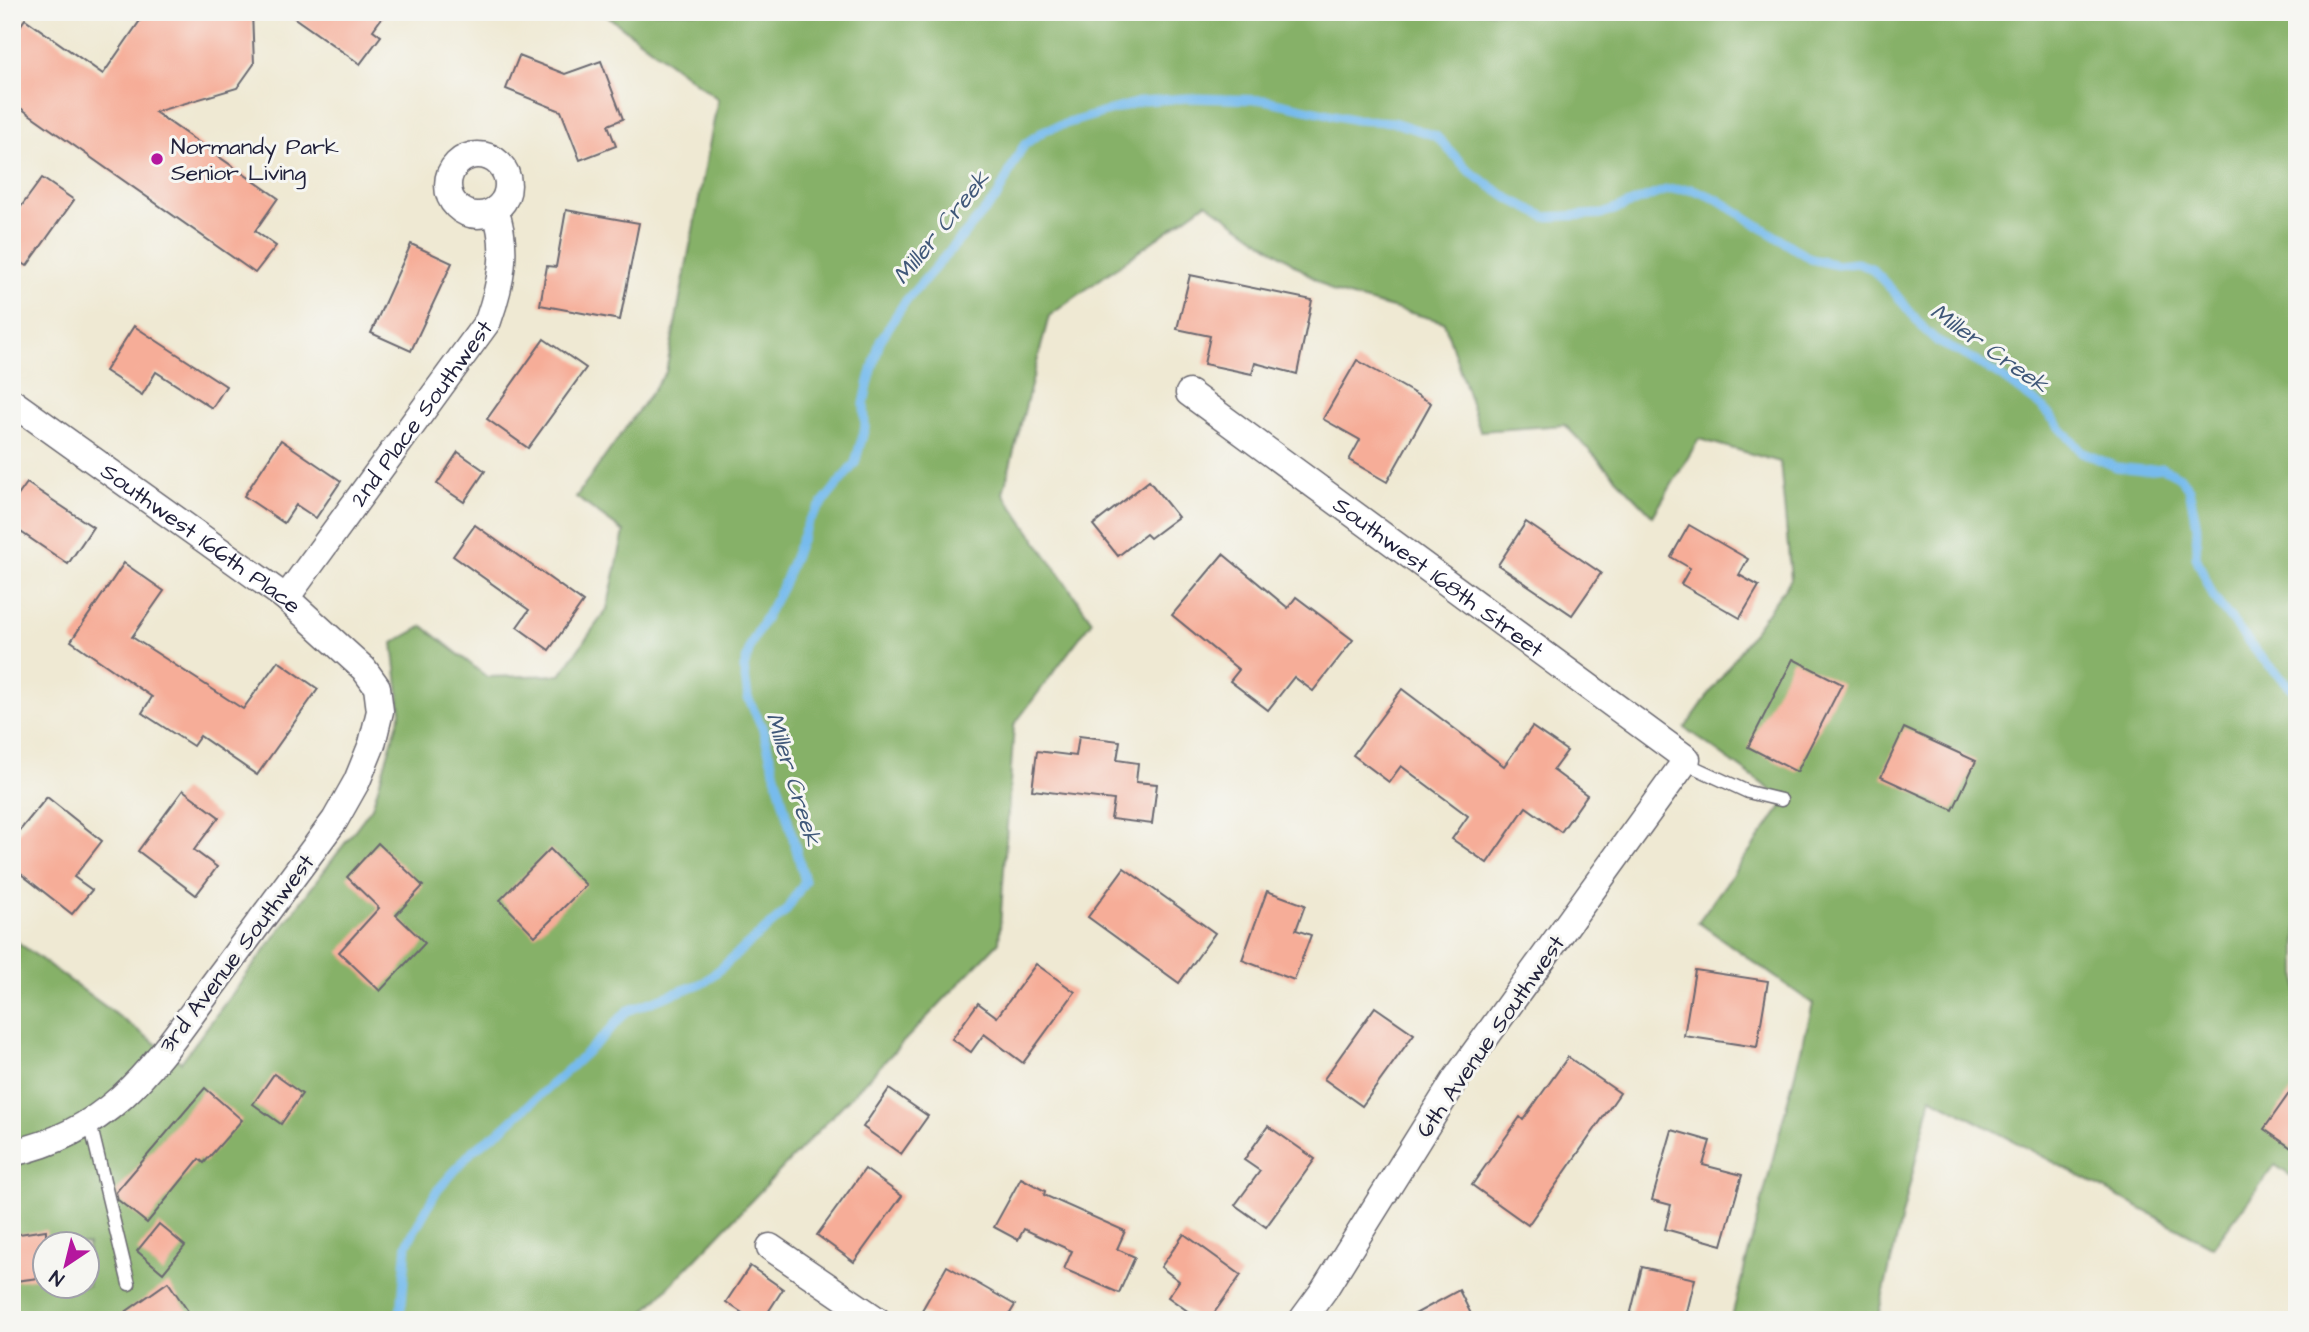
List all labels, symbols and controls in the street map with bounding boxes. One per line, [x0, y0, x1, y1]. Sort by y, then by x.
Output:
place label: Normandy Park Senior Living [171, 131, 339, 190]
marker: Normandy Park Senior Living [149, 151, 165, 167]
water label: Miller Creek [885, 162, 999, 292]
water label: Miller Creek [1923, 295, 2057, 403]
street label: 2nd Place Southwest [343, 313, 501, 513]
street label: Southwest 166th Place [94, 456, 308, 621]
street label: Southwest 168th Street [1326, 489, 1551, 666]
water label: Miller Creek [757, 708, 830, 851]
street label: 3rd Avenue Southwest [151, 847, 323, 1060]
street label: 6th Avenue Southwest [1409, 928, 1573, 1144]
north arrow [32, 1230, 102, 1300]
text: N [44, 1263, 70, 1292]

